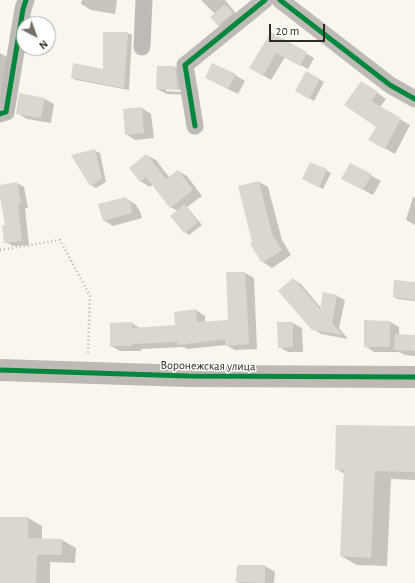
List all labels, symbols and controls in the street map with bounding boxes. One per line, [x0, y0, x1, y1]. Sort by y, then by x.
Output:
north arrow [16, 16, 56, 56]
scale bar [271, 16, 327, 42]
text: 20 m [276, 25, 299, 37]
text: N [37, 38, 50, 51]
street label: Воронежская улица [160, 358, 256, 374]

